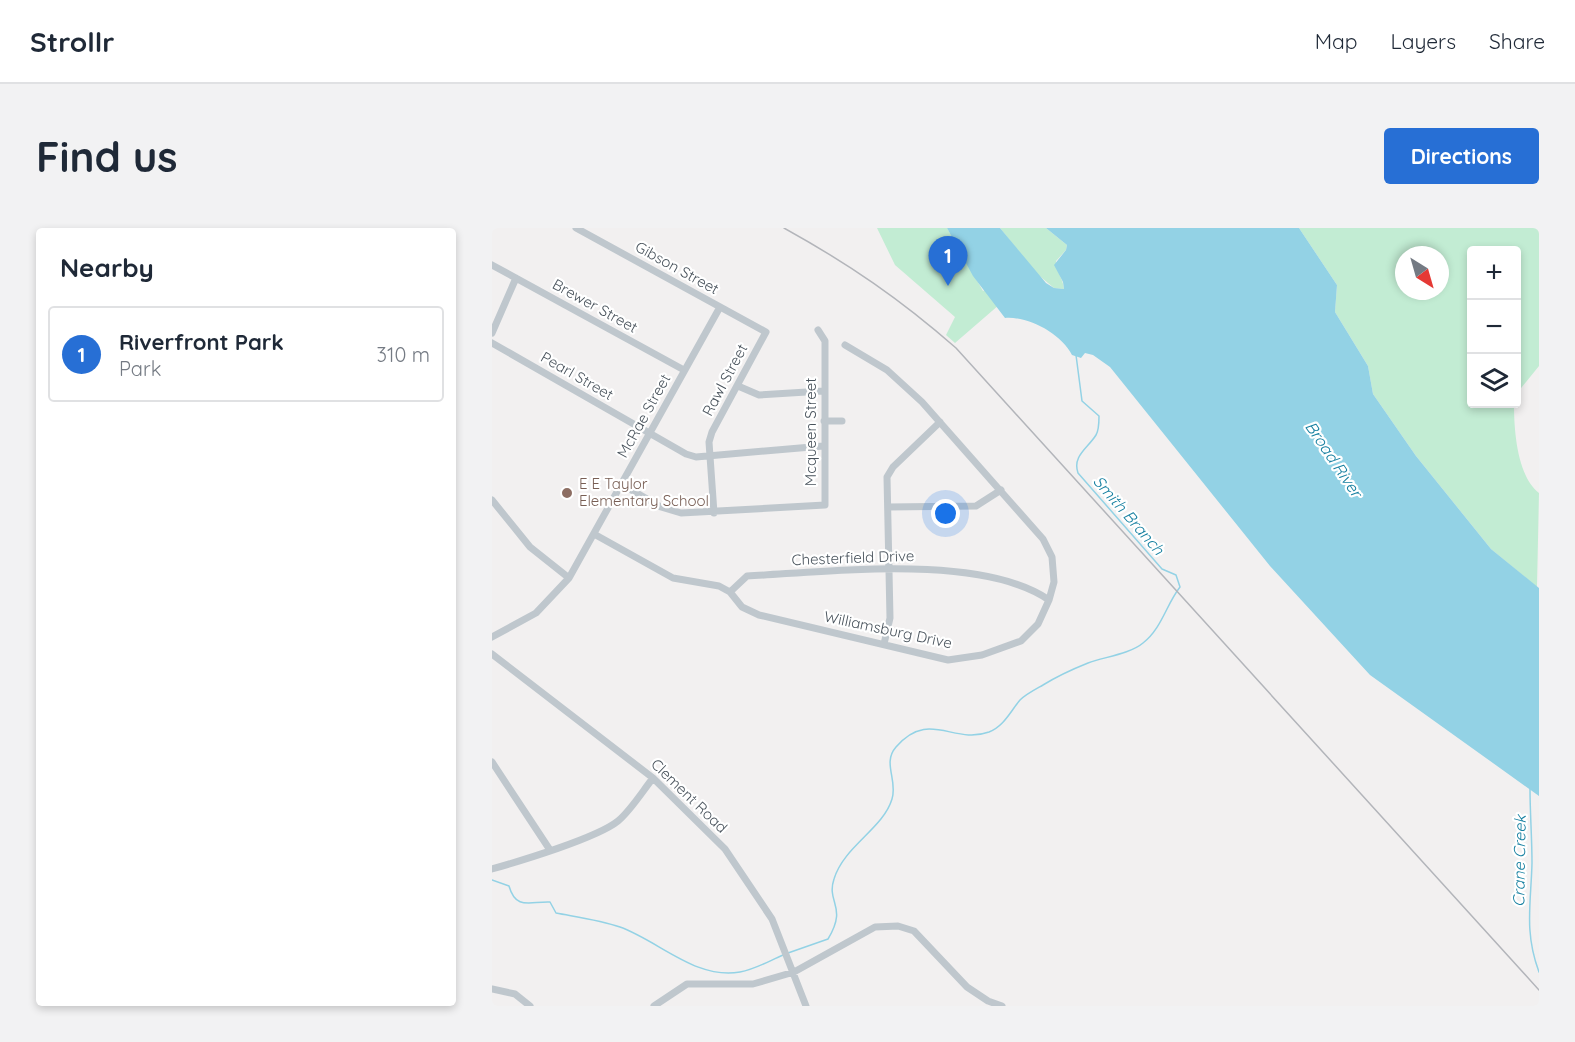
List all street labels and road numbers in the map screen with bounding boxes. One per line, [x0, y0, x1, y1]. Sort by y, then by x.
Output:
street label: Gibson Street [632, 237, 722, 298]
street label: Brewer Street [549, 274, 641, 337]
street label: Rawl Street [698, 340, 751, 419]
street label: Pearl Street [538, 347, 617, 404]
street label: McRae Street [613, 371, 674, 461]
street label: Mcqueen Street [801, 378, 820, 486]
street label: Chesterfield Drive [791, 546, 915, 569]
street label: Williamsburg Drive [822, 607, 954, 652]
street label: Clement Road [647, 754, 731, 837]

